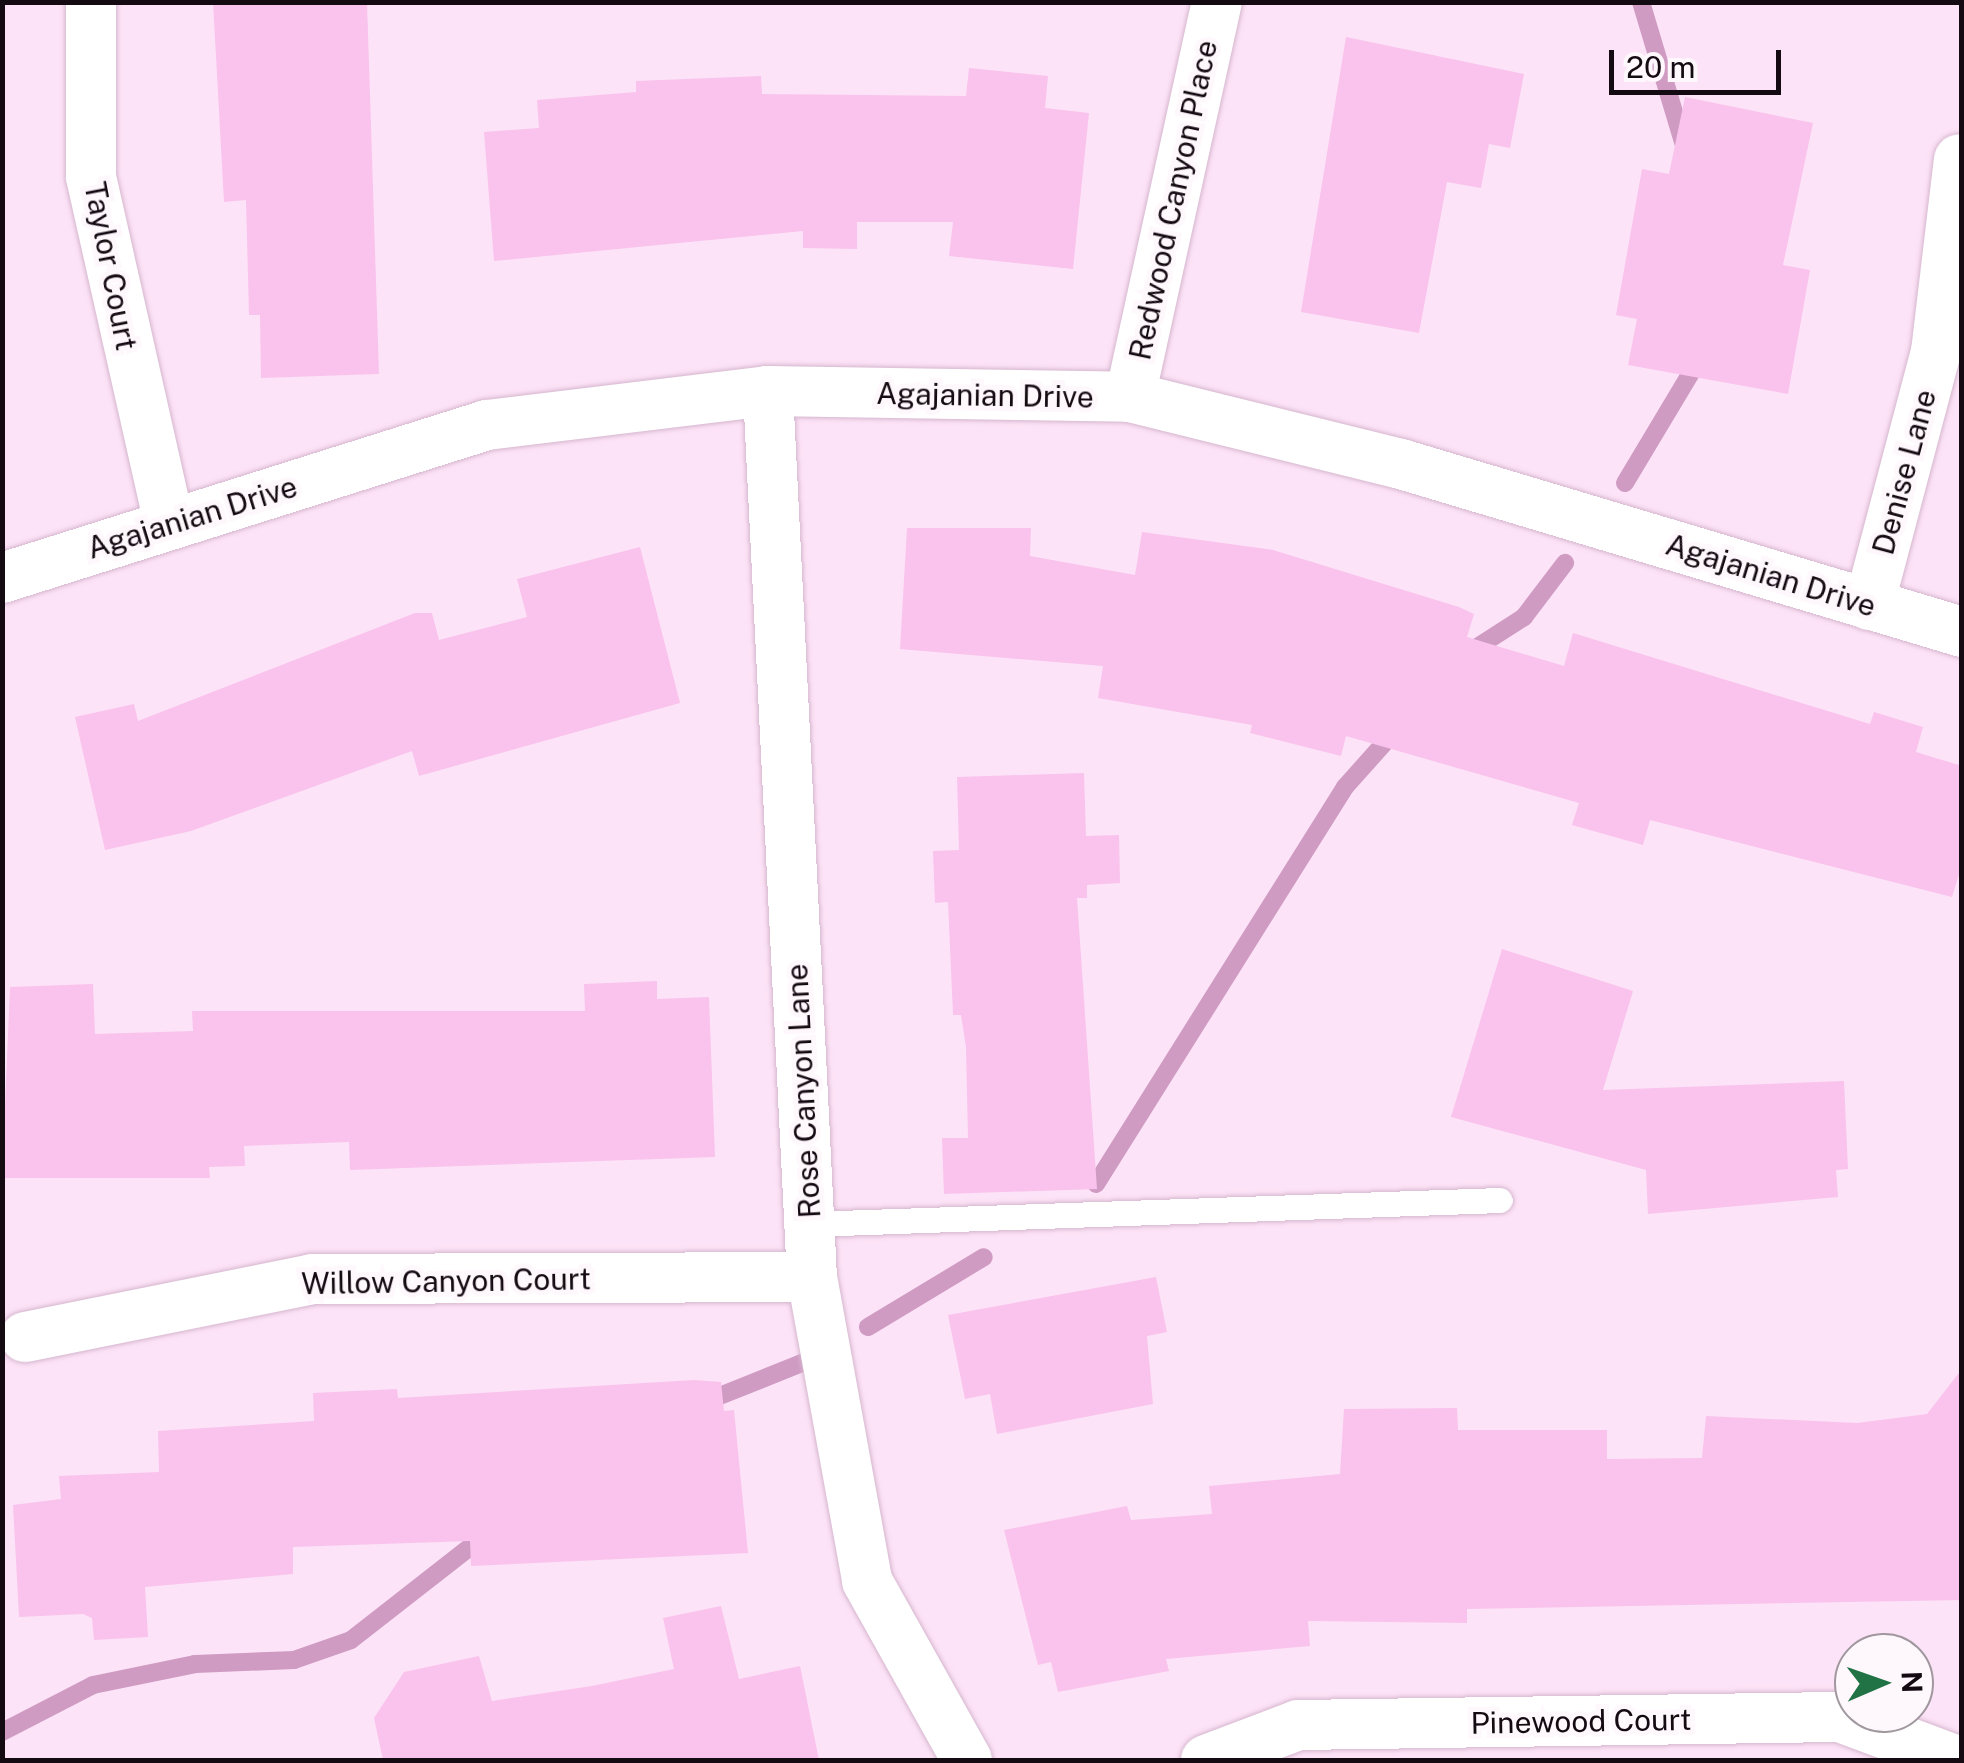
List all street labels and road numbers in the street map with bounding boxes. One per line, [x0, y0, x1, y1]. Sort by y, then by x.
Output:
street label: Redwood Canyon Place [1122, 37, 1224, 363]
street label: Taylor Court [77, 179, 145, 353]
street label: Agajanian Drive [876, 375, 1094, 415]
street label: Denise Lane [1865, 385, 1943, 559]
street label: Agajanian Drive [83, 468, 301, 566]
street label: Agajanian Drive [1662, 526, 1880, 624]
street label: Rose Canyon Lane [778, 963, 828, 1219]
street label: Willow Canyon Court [301, 1260, 591, 1302]
street label: Pinewood Court [1470, 1701, 1692, 1741]

